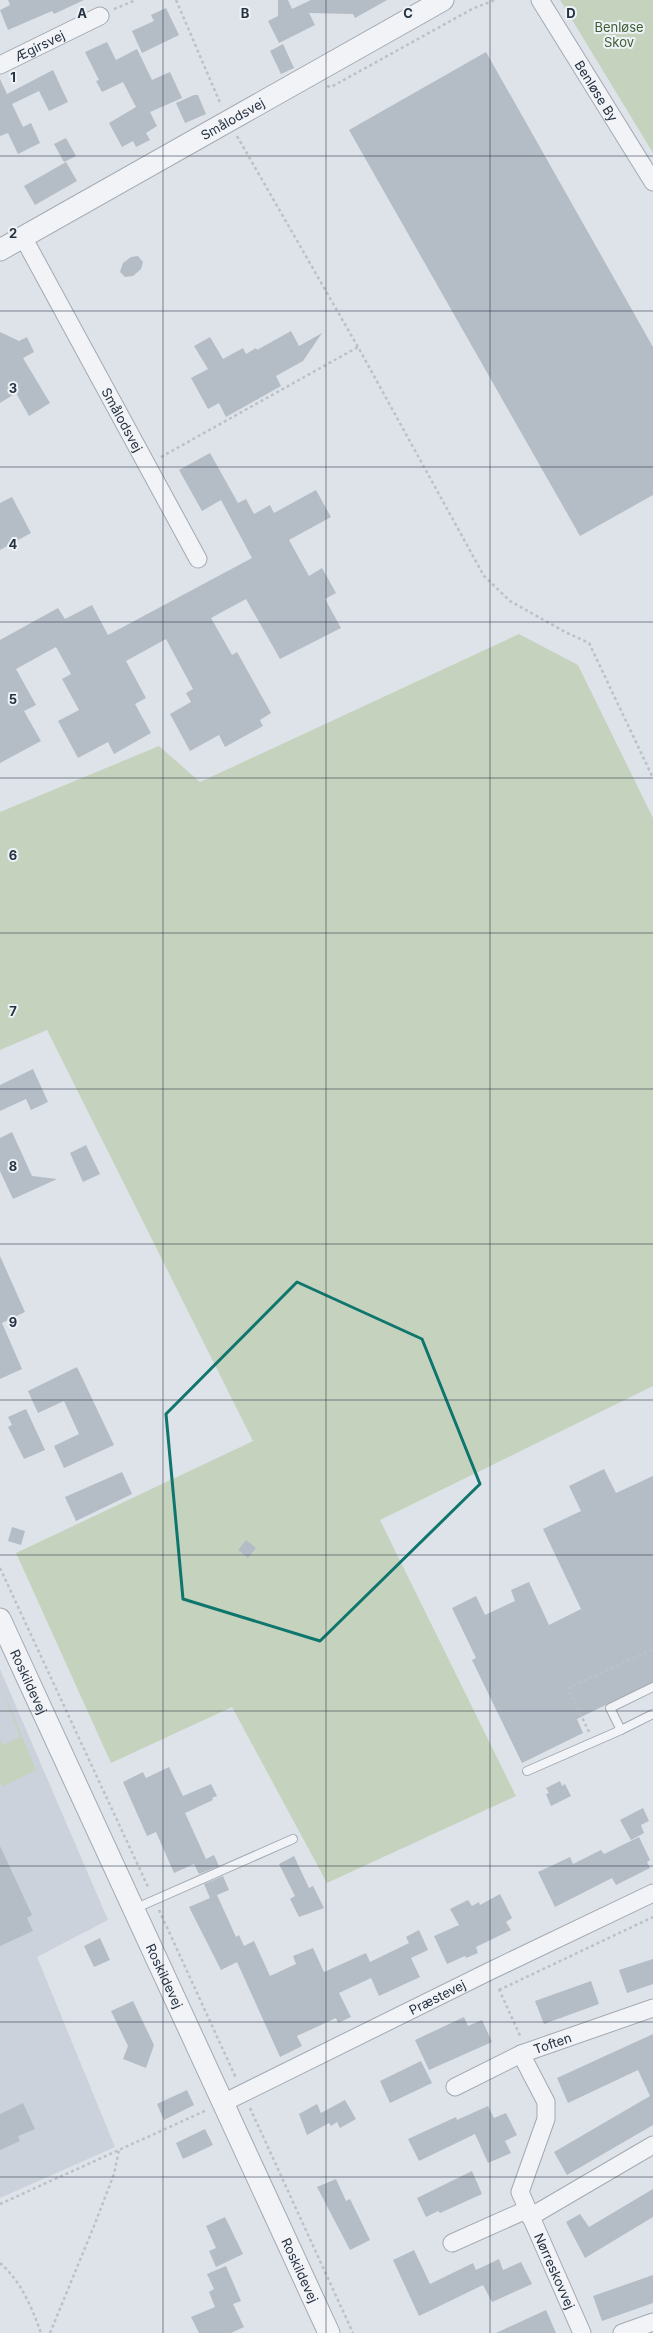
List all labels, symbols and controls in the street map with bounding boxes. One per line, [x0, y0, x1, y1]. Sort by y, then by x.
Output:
text: A [77, 5, 87, 21]
text: B [241, 5, 250, 21]
text: C [403, 5, 413, 21]
text: D [566, 5, 576, 21]
park label: Benløse Skov [594, 19, 644, 50]
street label: Ægirsvej [12, 27, 67, 65]
street label: Benløse By [572, 57, 621, 124]
text: 1 [10, 69, 16, 85]
street label: Smålodsvej [198, 94, 267, 143]
text: 2 [9, 225, 17, 241]
text: 3 [9, 380, 17, 396]
street label: Smålodsvej [98, 385, 146, 455]
text: 4 [9, 536, 18, 552]
text: 5 [9, 691, 17, 707]
text: 6 [9, 847, 17, 863]
text: 7 [9, 1003, 17, 1019]
text: 8 [9, 1158, 17, 1174]
text: 9 [9, 1314, 17, 1330]
street label: Roskildevej [7, 1647, 51, 1717]
street label: Roskildevej [143, 1941, 186, 2011]
street label: Præstevej [406, 1976, 468, 2018]
street label: Toften [531, 2029, 573, 2057]
street label: Nørreskovvej [531, 2231, 578, 2312]
street label: Roskildevej [278, 2235, 322, 2305]

